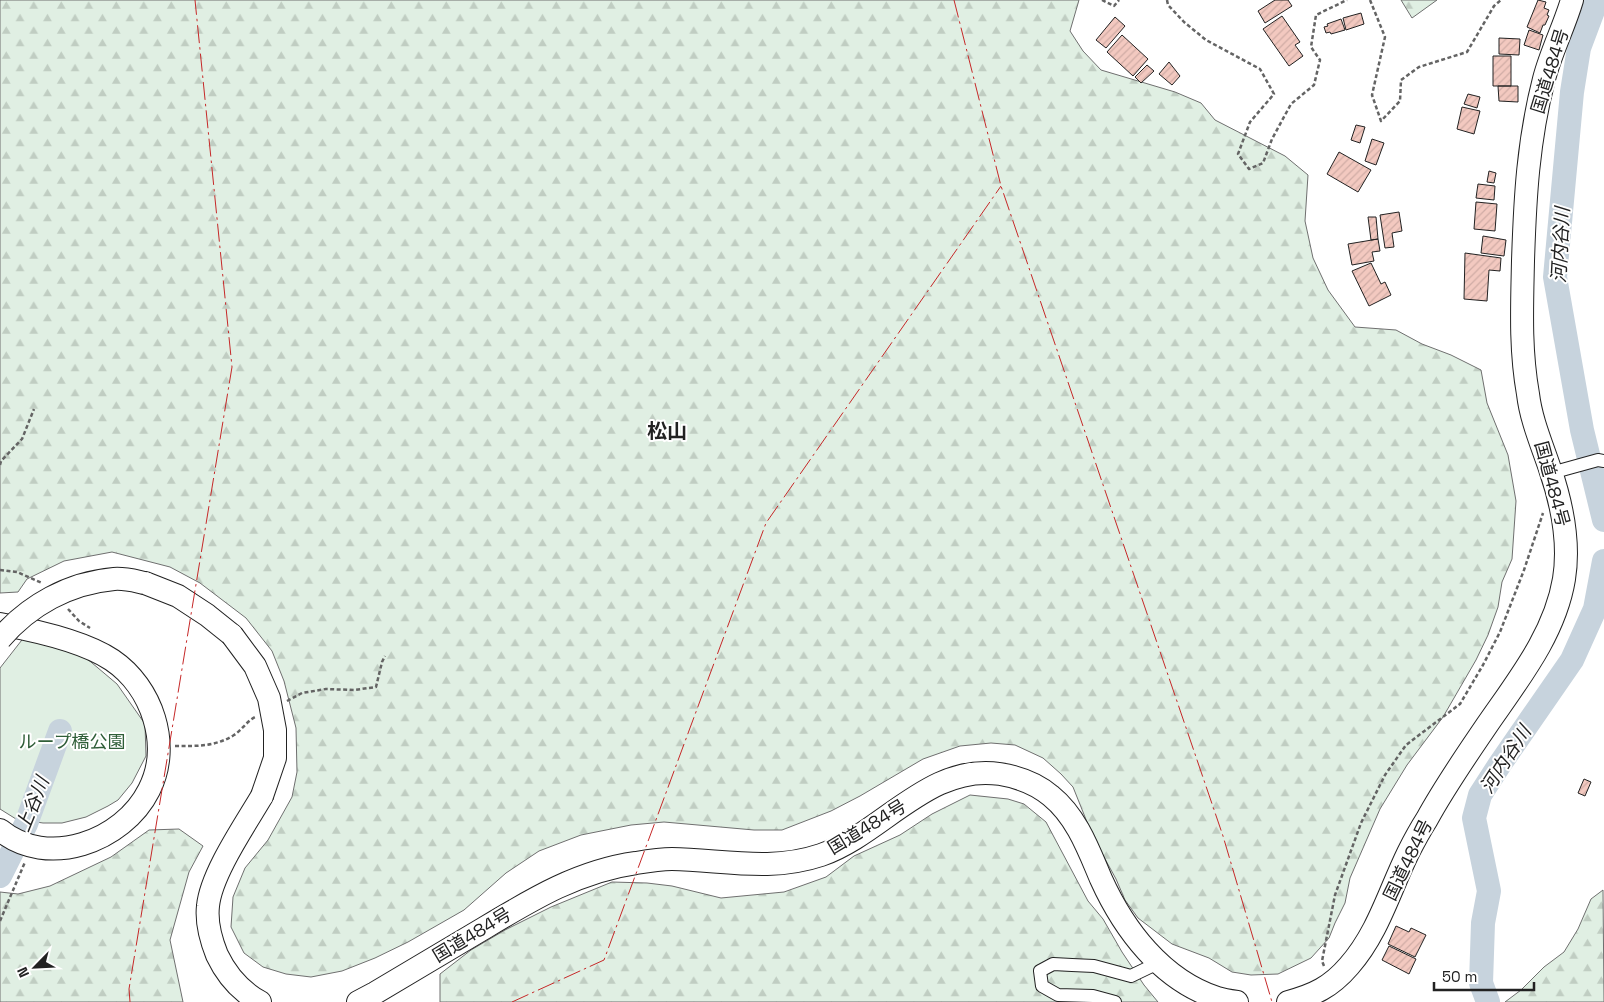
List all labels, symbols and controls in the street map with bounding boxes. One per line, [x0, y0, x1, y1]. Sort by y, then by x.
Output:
street label: 国道484号 [1526, 26, 1573, 116]
water label: 河内谷川 [1546, 204, 1575, 284]
district label: 松山 [647, 418, 687, 444]
street label: 国道484号 [1530, 439, 1575, 529]
water label: 河内谷川 [1474, 719, 1538, 798]
park label: ループ橋公園 [19, 730, 125, 753]
water label: 上谷川 [10, 771, 55, 835]
street label: 国道484号 [823, 794, 910, 859]
street label: 国道484号 [1378, 815, 1437, 904]
street label: 国道484号 [428, 902, 515, 967]
north arrow [10, 942, 60, 992]
scale bar [1434, 960, 1534, 992]
text: N [13, 964, 33, 980]
text: 50 m [1442, 967, 1477, 986]

